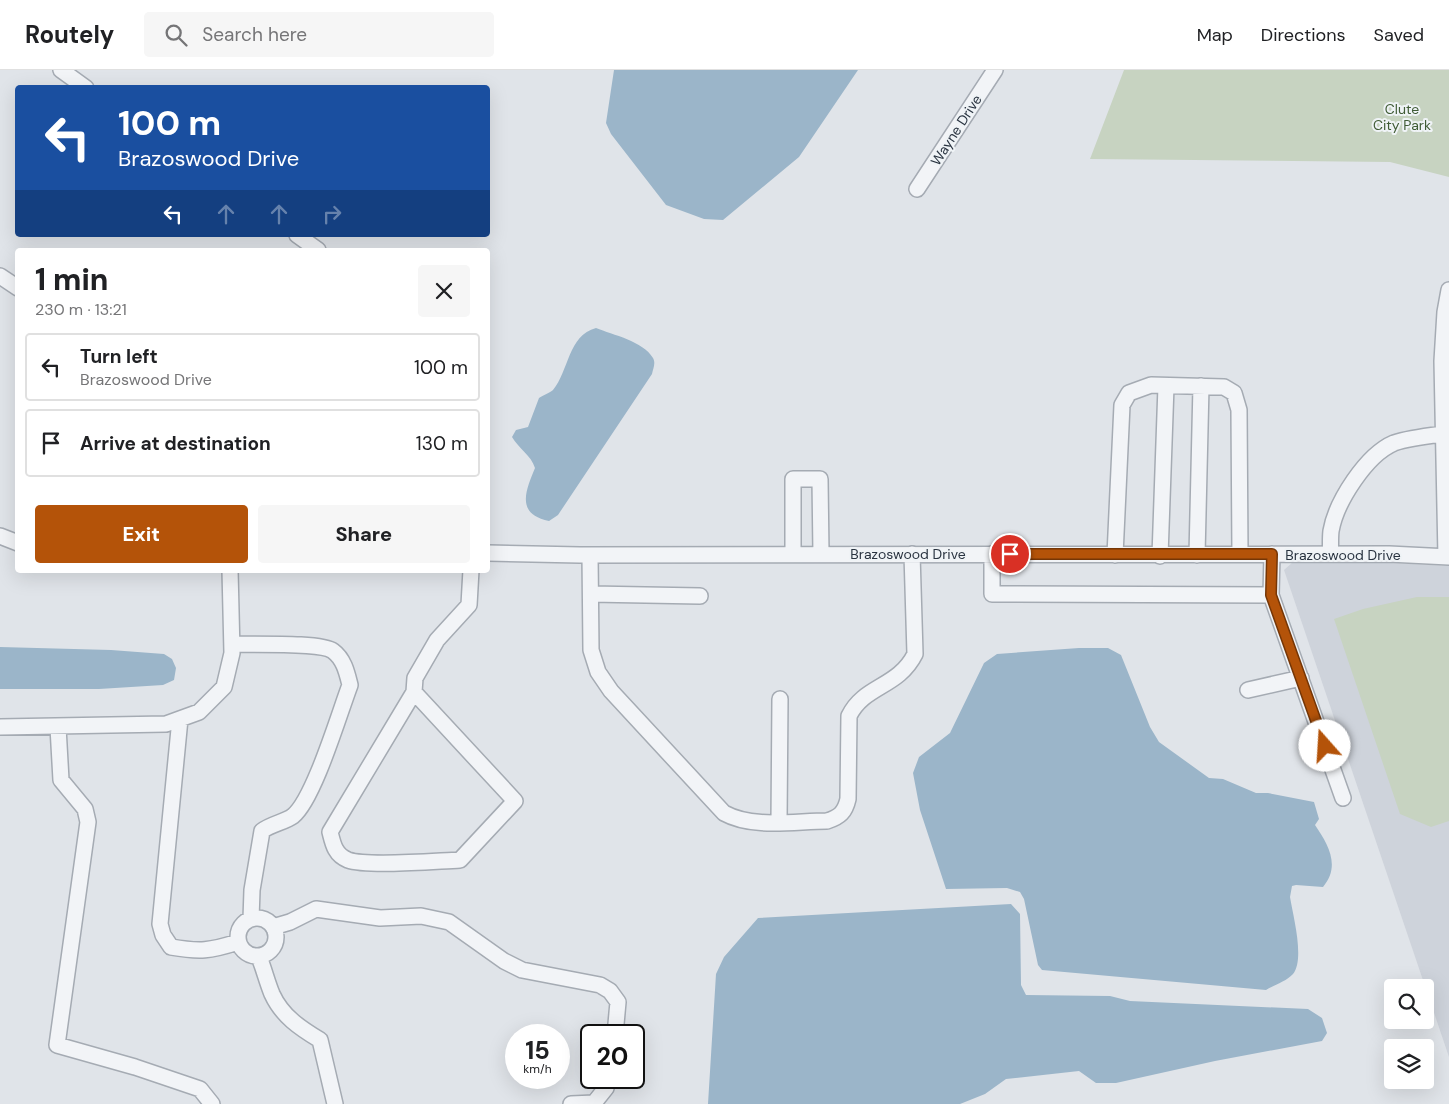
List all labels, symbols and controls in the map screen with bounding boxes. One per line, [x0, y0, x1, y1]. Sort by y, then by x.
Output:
search box [144, 12, 494, 57]
text: Routely [25, 19, 114, 50]
icon: search [162, 21, 190, 49]
text: Search here [202, 22, 307, 47]
text: Map [1197, 23, 1233, 47]
text: Directions [1261, 23, 1346, 47]
text: Saved [1374, 23, 1424, 47]
street label: Wayne Drive [926, 91, 986, 169]
text: 100 m [118, 100, 221, 146]
park label: Clute City Park [1373, 100, 1431, 134]
icon: left [35, 105, 100, 170]
text: Brazoswood Drive [118, 144, 299, 173]
icon: left [159, 200, 187, 228]
icon: ahead [212, 200, 240, 228]
icon: ahead [265, 200, 293, 228]
icon: right [318, 200, 346, 228]
text: 1 min [35, 260, 108, 299]
button: close [418, 265, 470, 317]
text: 230 m · 13:21 [35, 299, 127, 320]
text: Turn left [80, 344, 158, 369]
icon: left [37, 353, 65, 381]
text: 100 m [414, 355, 468, 380]
text: Brazoswood Drive [80, 369, 212, 390]
icon: arrive [37, 429, 65, 457]
text: Arrive at destination [80, 431, 271, 456]
text: 130 m [416, 431, 468, 456]
button: Exit [35, 505, 248, 563]
button: Share [258, 505, 470, 563]
pin [989, 533, 1031, 575]
icon: arrive [996, 540, 1024, 568]
street label: Brazoswood Drive [850, 545, 966, 563]
street label: Brazoswood Drive [1285, 546, 1401, 564]
position arrow [1298, 719, 1350, 771]
map controls [1384, 979, 1434, 1089]
button: search [1384, 979, 1434, 1029]
speed limit sign: 20 [580, 1024, 645, 1089]
text: 15 [525, 1034, 550, 1067]
button: layers [1384, 1039, 1434, 1089]
text: km/h [523, 1061, 552, 1077]

